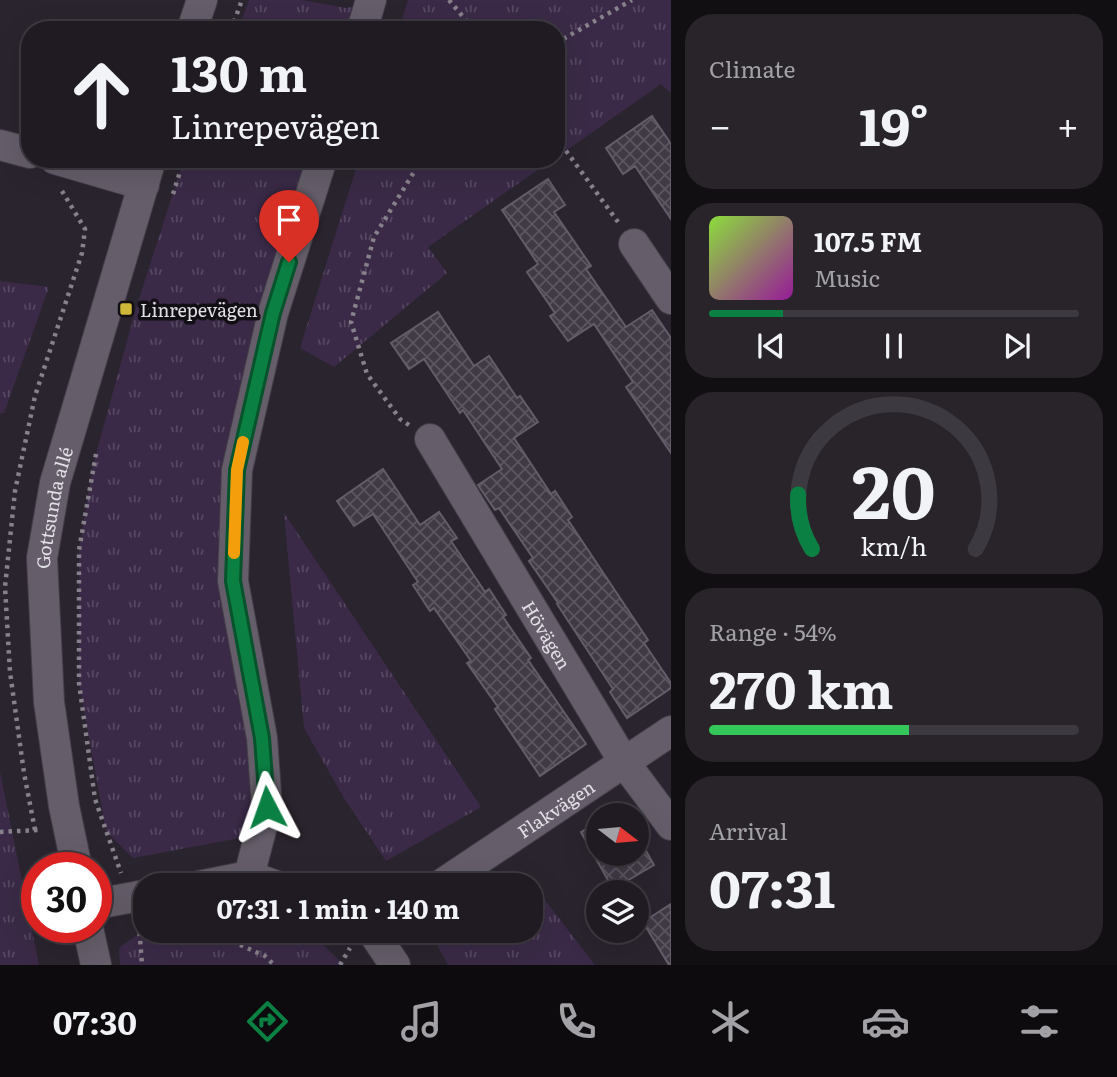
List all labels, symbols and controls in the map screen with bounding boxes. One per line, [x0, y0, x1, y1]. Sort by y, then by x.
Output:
text: 130 m [171, 34, 307, 107]
icon: ahead [56, 49, 147, 140]
text: Climate [709, 51, 795, 85]
text: 19° [859, 85, 929, 162]
text: − [709, 95, 731, 152]
text: + [1057, 95, 1079, 152]
text: Linrepevägen [171, 101, 380, 149]
pin [259, 190, 319, 262]
icon: arrive [270, 201, 308, 239]
text: 107.5 FM [814, 221, 922, 260]
text: Music [814, 260, 880, 294]
place label: Linrepevägen [140, 296, 258, 323]
marker: Linrepevägen [118, 301, 134, 317]
icon: previous [752, 327, 790, 365]
icon: pause [875, 327, 913, 365]
icon: next [998, 327, 1036, 365]
text: 20 [852, 433, 936, 541]
street label: Gottsunda allé [28, 443, 79, 570]
text: km/h [861, 526, 927, 563]
street label: Hövägen [516, 595, 579, 674]
text: Range · 54% [709, 614, 837, 648]
text: 270 km [709, 648, 894, 725]
position arrow [230, 770, 304, 844]
street label: Flakvägen [511, 772, 600, 844]
north arrow [586, 803, 649, 866]
map controls [586, 803, 649, 943]
text: Arrival [709, 813, 788, 847]
text: 07:31 [709, 847, 835, 924]
speed limit sign: 30 [21, 852, 112, 943]
button: layers [586, 880, 649, 943]
text: 07:31 · 1 min · 140 m [216, 888, 460, 927]
text: 07:30 [53, 997, 137, 1045]
icon: directions [243, 997, 292, 1046]
icon: music [397, 997, 446, 1046]
icon: phone [552, 997, 601, 1046]
icon: climate [706, 997, 755, 1046]
icon: car [861, 997, 910, 1046]
icon: filters [1015, 997, 1064, 1046]

